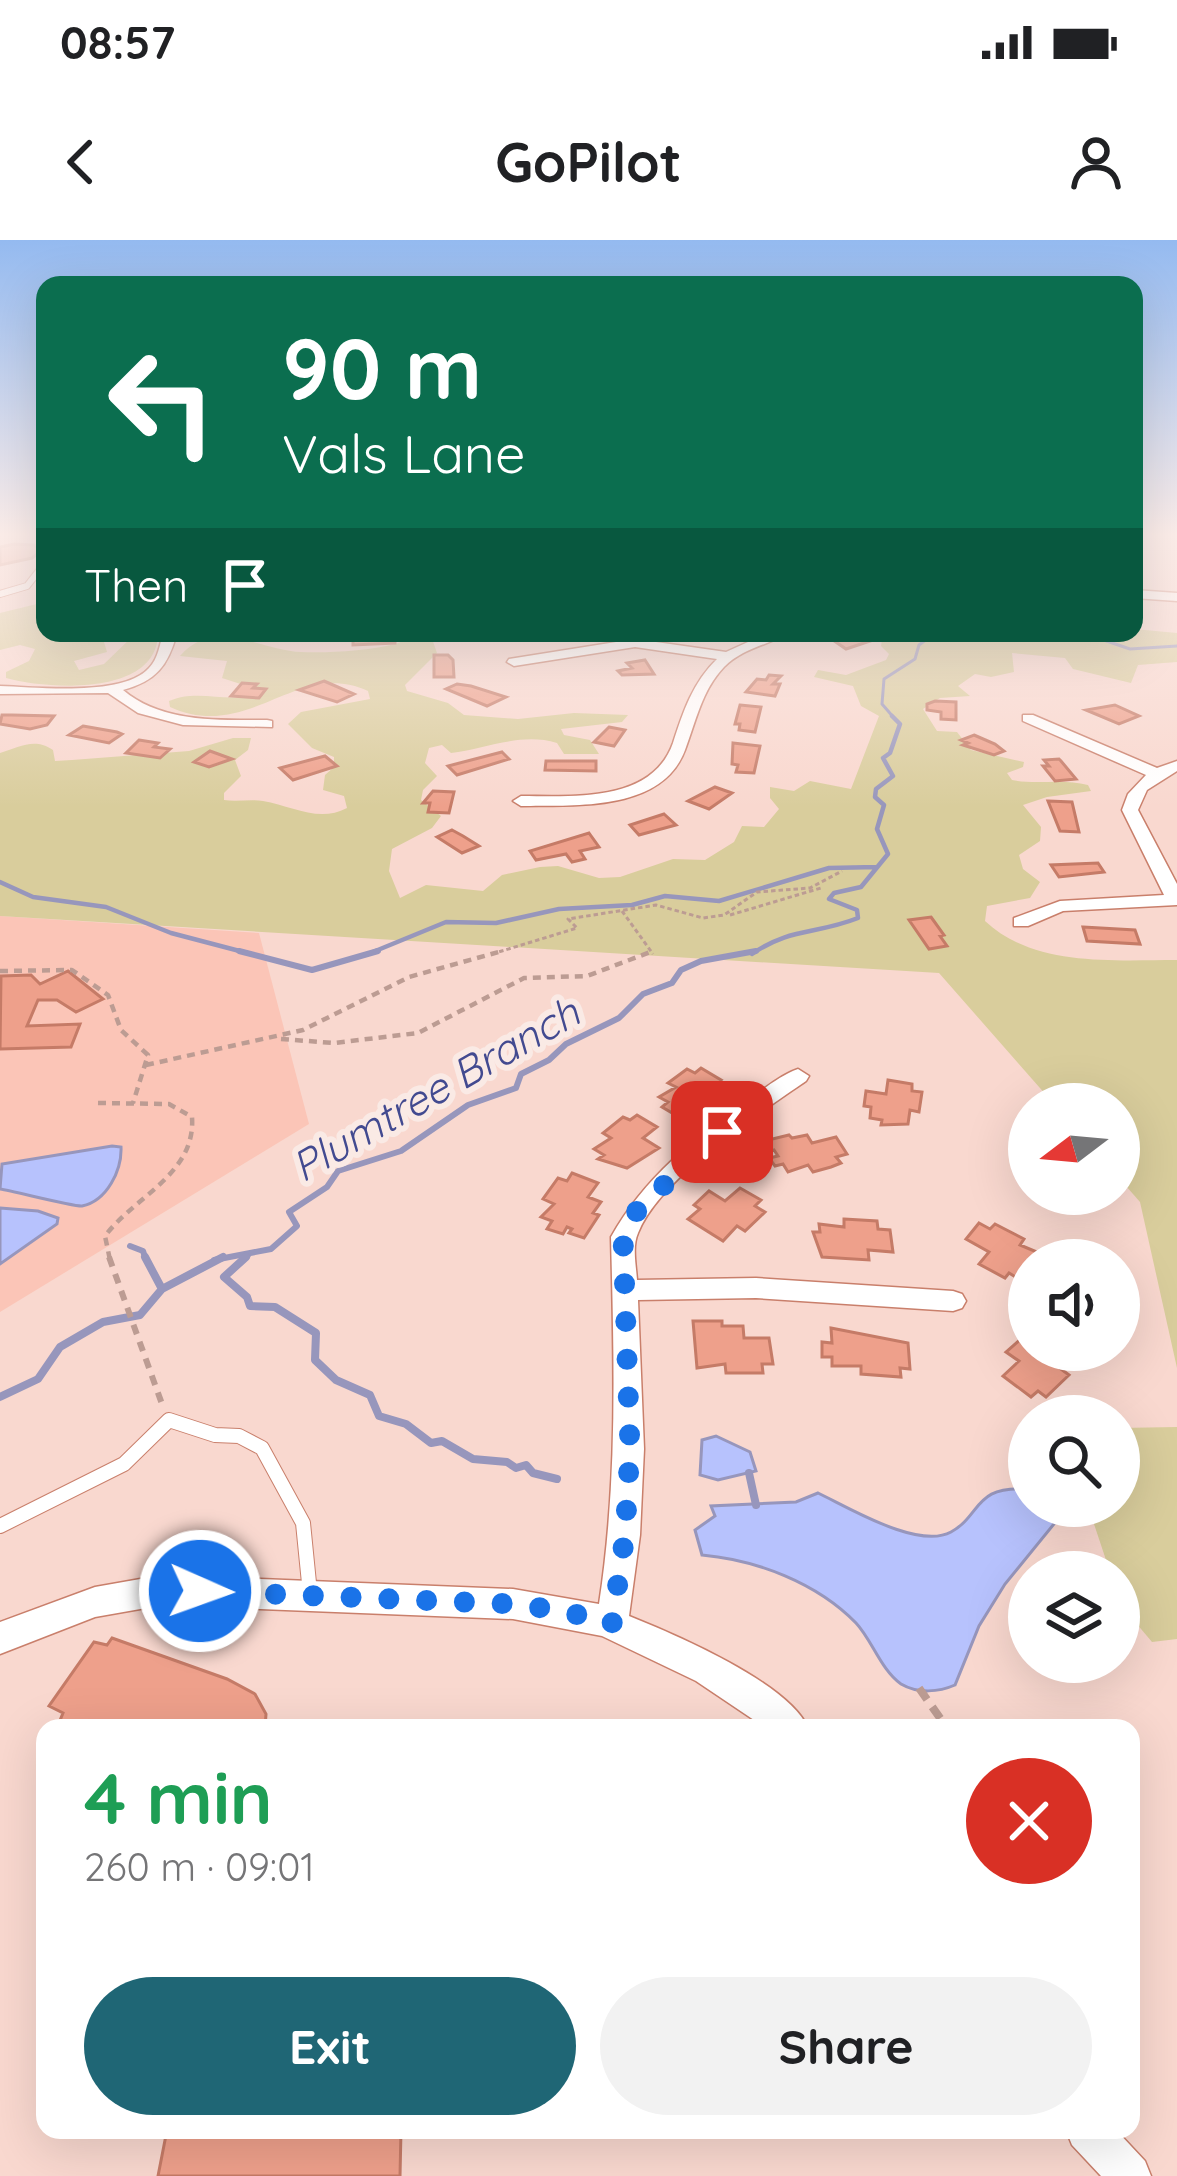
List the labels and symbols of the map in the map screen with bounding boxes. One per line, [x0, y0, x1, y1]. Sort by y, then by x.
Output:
water label: Plumtree Branch [282, 985, 589, 1193]
pin [671, 1081, 773, 1183]
north arrow [1008, 1083, 1140, 1215]
position arrow [137, 1528, 263, 1654]

